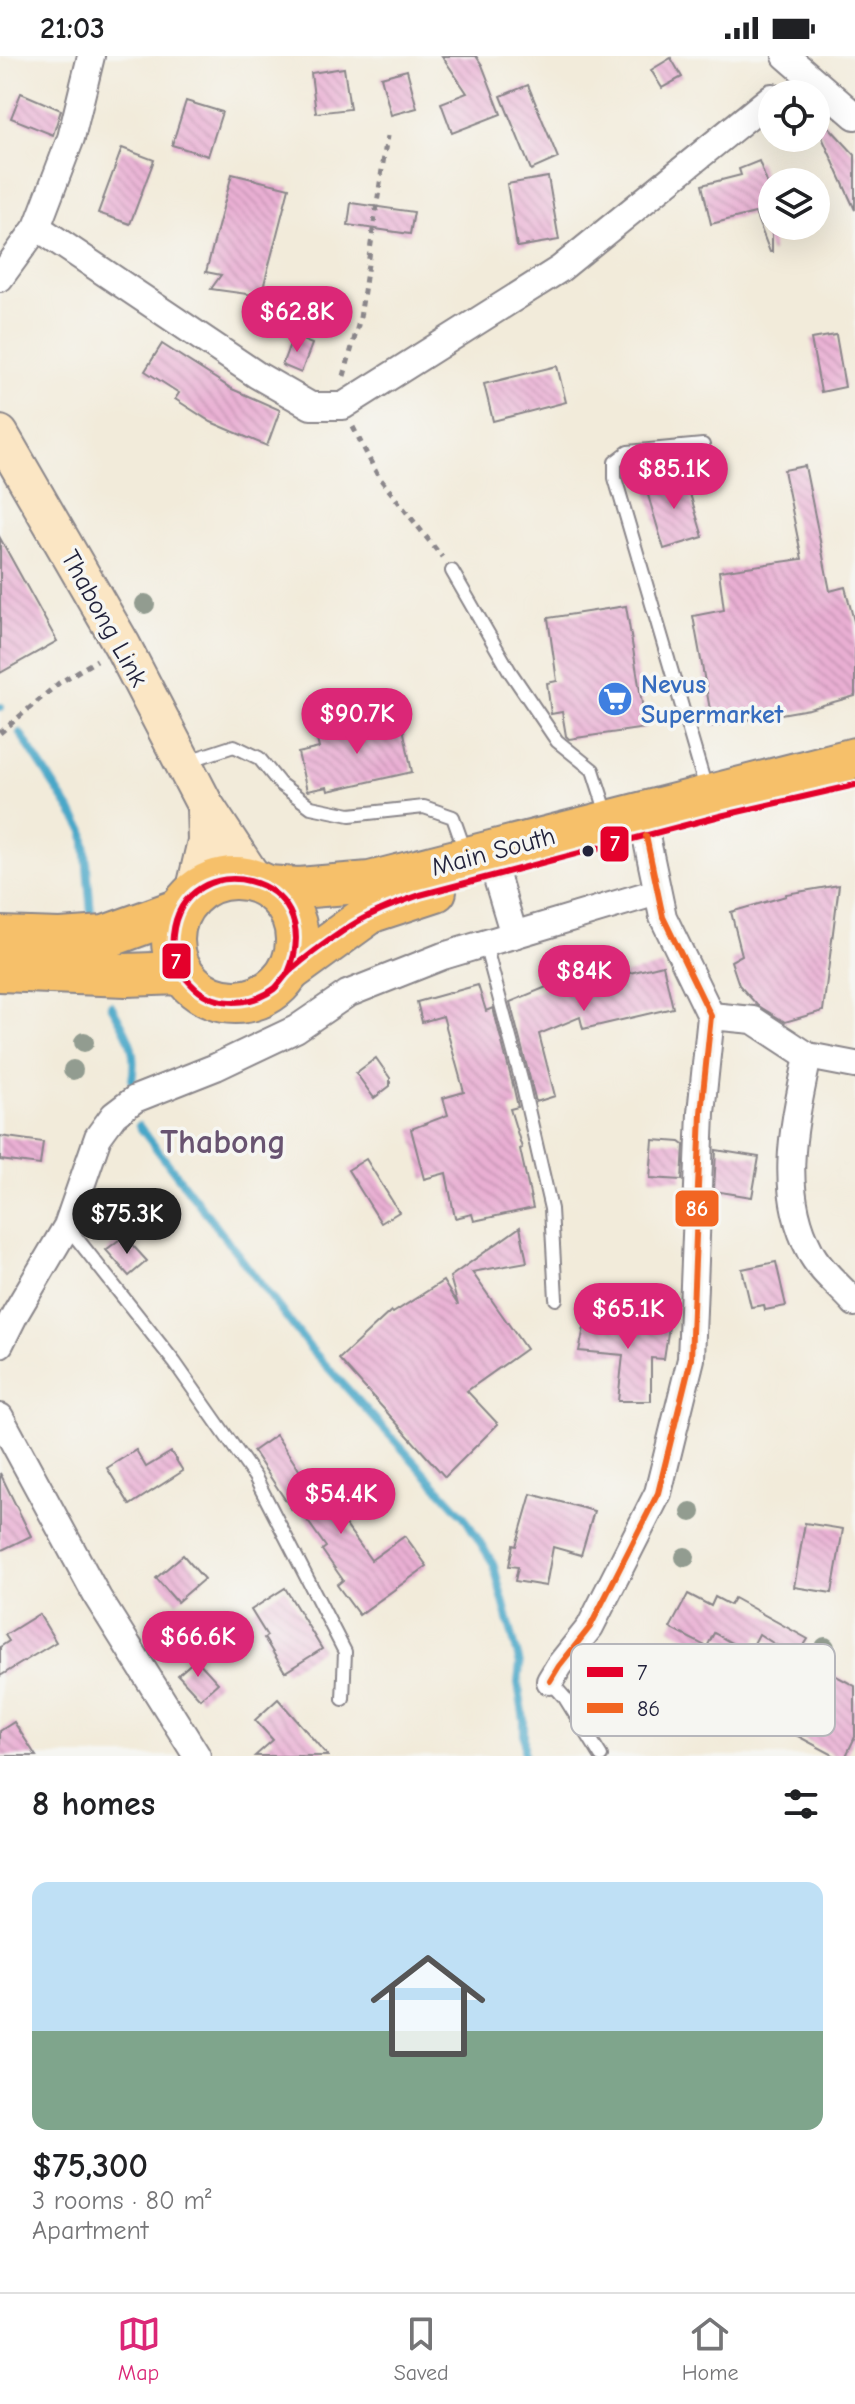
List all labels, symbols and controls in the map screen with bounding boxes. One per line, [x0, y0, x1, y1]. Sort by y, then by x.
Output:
text: 21:03 [40, 11, 105, 46]
map controls [758, 80, 830, 240]
button: locate [758, 80, 830, 152]
button: layers [758, 168, 830, 240]
pin: $62.8K [232, 286, 362, 354]
text: $62.8K [260, 297, 334, 327]
pin: $85.1K [609, 443, 739, 511]
text: $85.1K [638, 454, 710, 484]
street label: Thabong Link [54, 545, 154, 692]
place label: Nevus Supermarket [641, 670, 784, 730]
supermarket icon: Nevus Supermarket [596, 680, 634, 718]
pin: $90.7K [292, 688, 422, 756]
text: $90.7K [319, 699, 395, 729]
street label: Main South [428, 821, 558, 883]
line badge: 7 [599, 825, 630, 863]
text: 7 [610, 831, 620, 857]
unlabelled marker [580, 843, 596, 859]
line badge: 7 [161, 942, 192, 980]
pin: $84K [537, 945, 631, 1013]
text: 7 [171, 949, 181, 975]
text: $84K [556, 956, 612, 986]
district label: Thabong [160, 1122, 286, 1162]
pin: $75.3K [62, 1188, 192, 1256]
line badge: 86 [674, 1189, 720, 1228]
text: 86 [686, 1196, 708, 1222]
text: $75.3K [90, 1199, 164, 1229]
pin: $65.1K [563, 1283, 693, 1351]
text: $65.1K [592, 1294, 664, 1324]
pin: $54.4K [276, 1468, 406, 1536]
text: $54.4K [304, 1479, 378, 1509]
pin: $66.6K [133, 1611, 263, 1679]
text: $66.6K [160, 1622, 236, 1652]
legend [571, 1644, 835, 1736]
text: 7 [637, 1660, 648, 1686]
text: 86 [637, 1696, 660, 1722]
icon: filters [779, 1782, 823, 1826]
text: 8 homes [32, 1784, 155, 1824]
icon: home [356, 1934, 500, 2078]
text: $75,300 [32, 2146, 148, 2186]
text: 3 rooms · 80 m² [32, 2186, 211, 2216]
text: Apartment [32, 2216, 148, 2246]
tab: Map [117, 2312, 161, 2386]
tab: Saved [394, 2312, 449, 2386]
tab: Home [682, 2312, 738, 2386]

